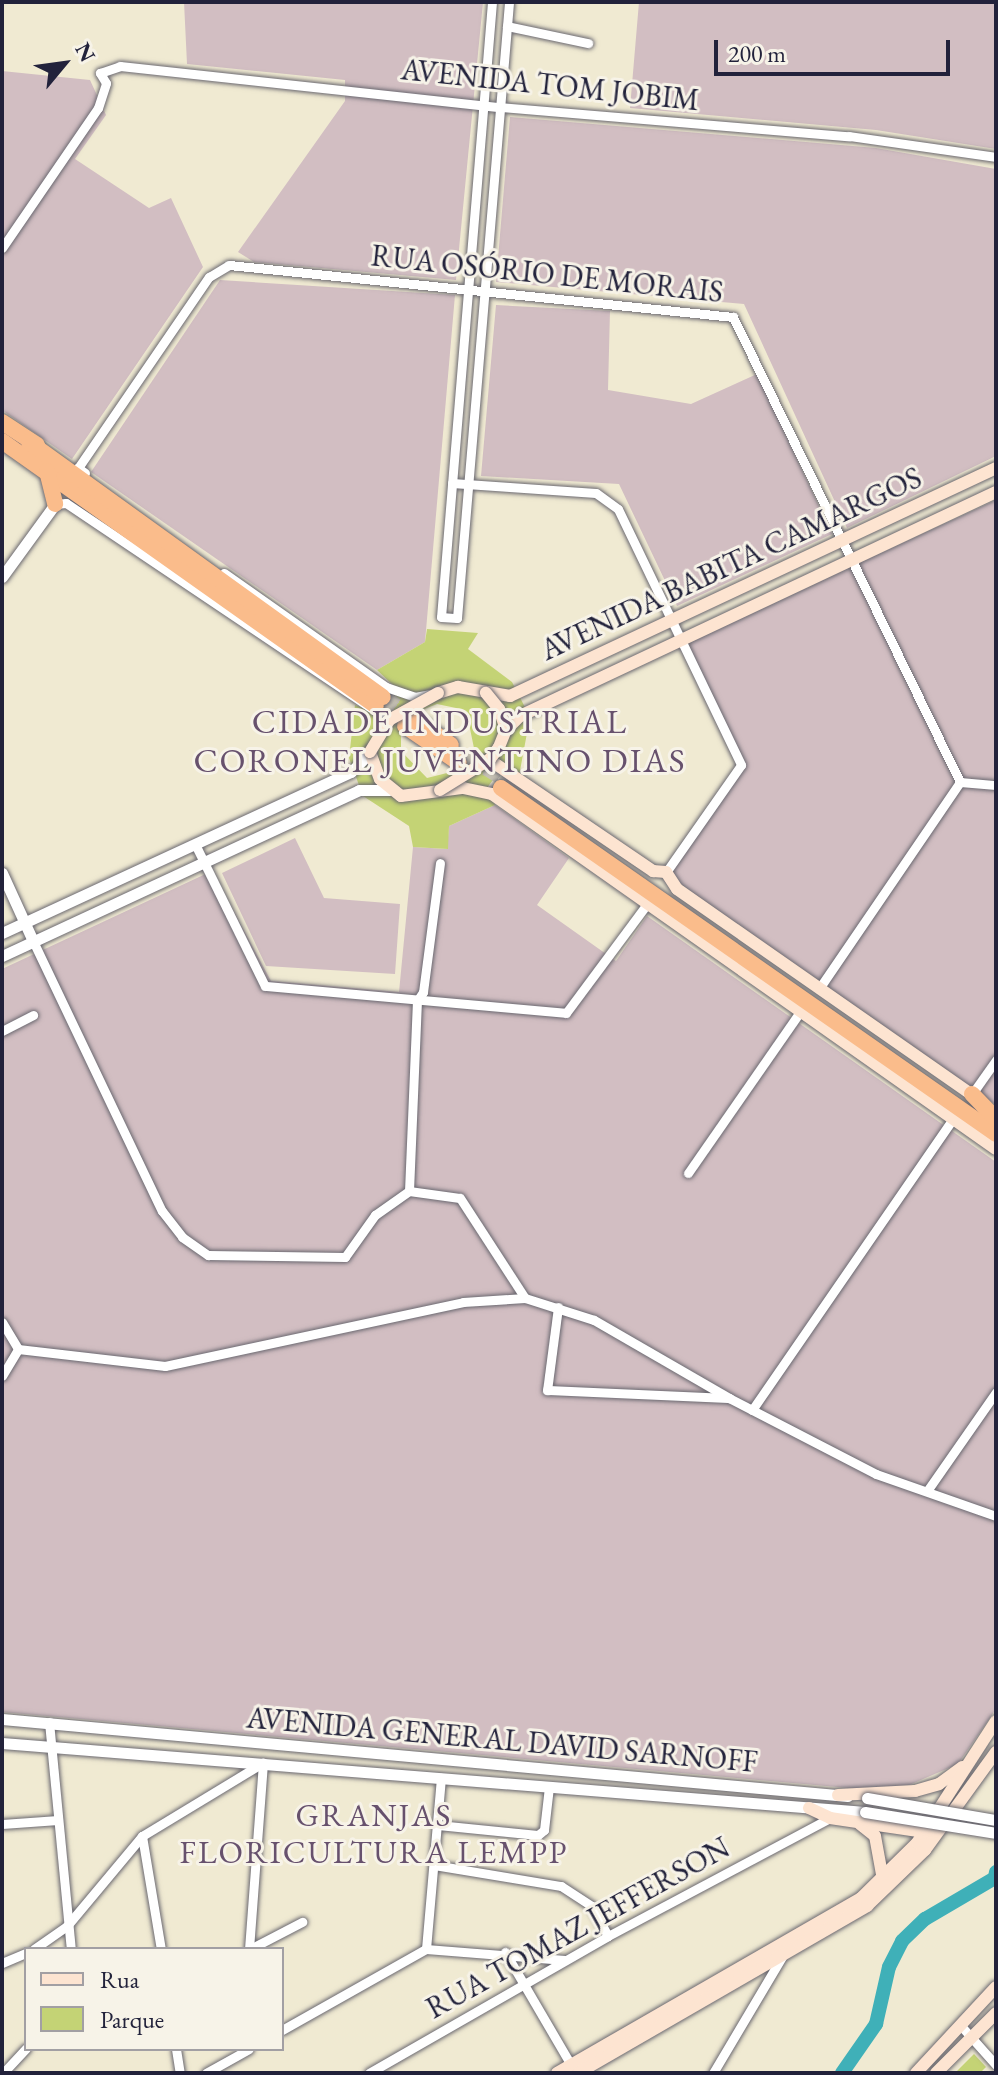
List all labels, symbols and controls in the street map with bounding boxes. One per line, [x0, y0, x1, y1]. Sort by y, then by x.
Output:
north arrow [24, 24, 104, 104]
scale bar [718, 24, 954, 74]
text: N [68, 37, 102, 67]
text: 200 m [728, 38, 786, 69]
street label: AVENIDA TOM JOBIM [399, 51, 701, 119]
street label: RUA OSÓRIO DE MORAIS [369, 238, 725, 310]
street label: AVENIDA BABITA CAMARGOS [535, 460, 927, 668]
district label: CIDADE INDUSTRIAL CORONEL JUVENTINO DIAS [193, 701, 687, 780]
street label: AVENIDA GENERAL DAVID SARNOFF [245, 1700, 759, 1780]
district label: GRANJAS FLORICULTURA LEMPP [180, 1797, 568, 1872]
street label: RUA TOMAZ JEFFERSON [420, 1830, 736, 2026]
legend [24, 1947, 284, 2051]
text: Rua [100, 1964, 139, 1995]
text: Parque [100, 2004, 164, 2035]

